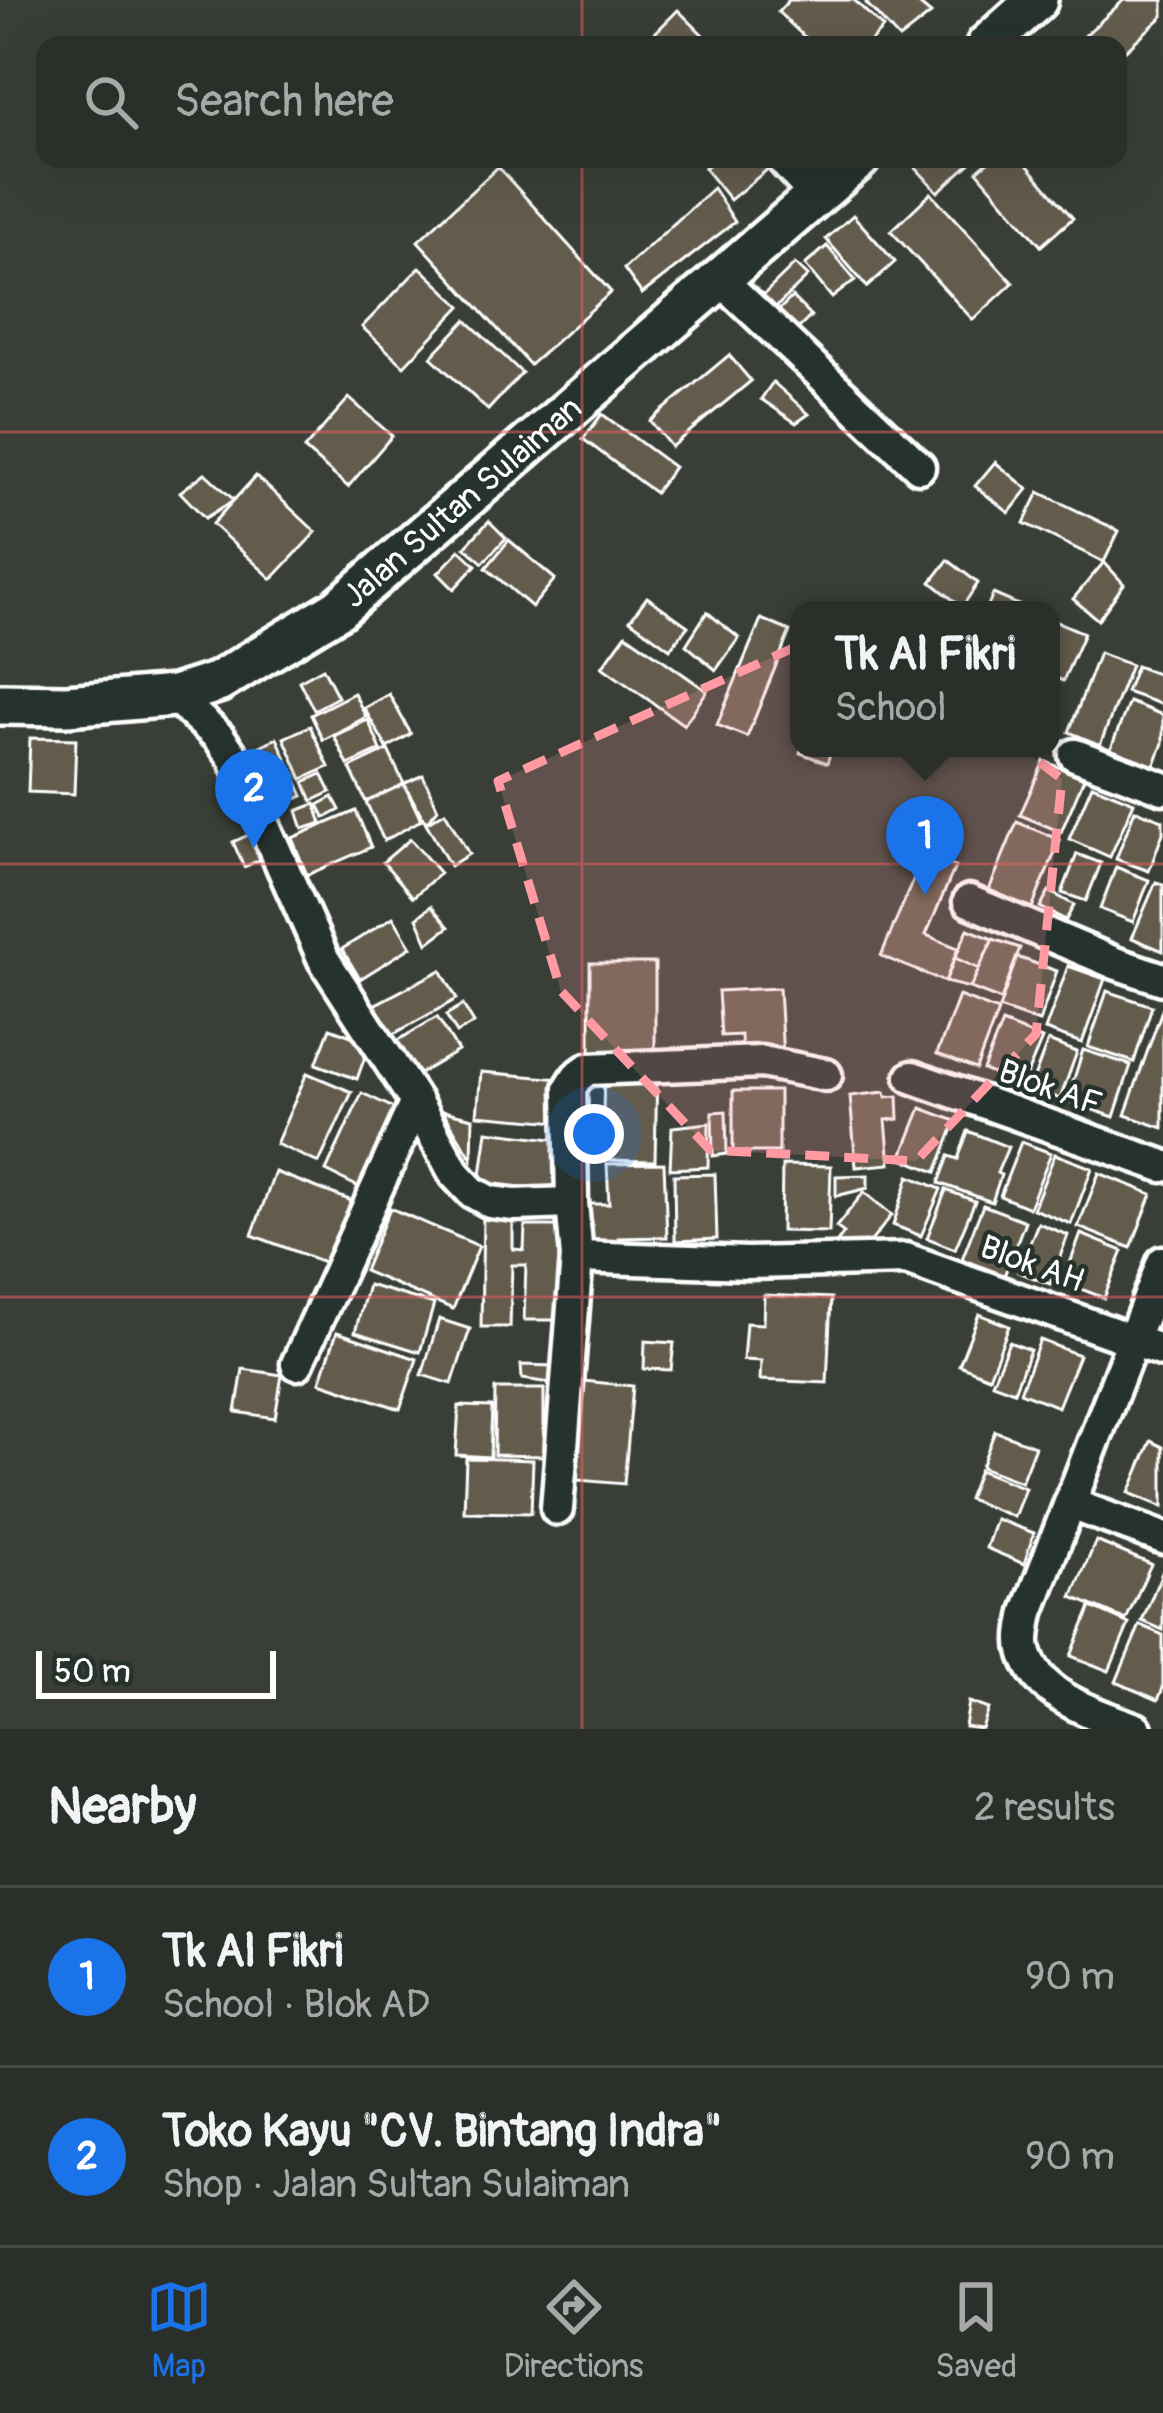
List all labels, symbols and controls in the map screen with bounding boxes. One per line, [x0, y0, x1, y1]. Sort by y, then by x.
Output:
search box [36, 36, 1127, 168]
icon: search [78, 69, 144, 135]
text: Search here [174, 74, 394, 130]
street label: Jalan Sultan Sulaiman [334, 387, 590, 616]
popup [790, 601, 1060, 757]
text: Tk Al Fikri [834, 627, 1016, 683]
text: School [834, 683, 946, 732]
pin: 2 [215, 749, 293, 848]
pin: 1 [886, 796, 964, 895]
street label: Blok AF [993, 1051, 1107, 1125]
your location [564, 1104, 624, 1164]
street label: Blok AH [974, 1226, 1090, 1302]
scale bar [36, 1645, 276, 1698]
text: 50 m [54, 1651, 131, 1692]
text: Nearby [48, 1775, 196, 1839]
text: 2 results [974, 1783, 1115, 1832]
text: Tk Al Fikri [162, 1924, 343, 1980]
text: 1 [79, 1952, 95, 2001]
text: 90 m [1025, 1952, 1115, 2001]
text: School · Blok AD [162, 1980, 430, 2029]
text: Toko Kayu "CV. Bintang Indra" [162, 2104, 722, 2160]
text: 2 [76, 2132, 98, 2181]
text: 90 m [1025, 2132, 1115, 2181]
text: Shop · Jalan Sultan Sulaiman [162, 2160, 630, 2209]
tab: Map [146, 2274, 212, 2387]
tab: Directions [504, 2274, 644, 2387]
tab: Saved [935, 2274, 1017, 2387]

